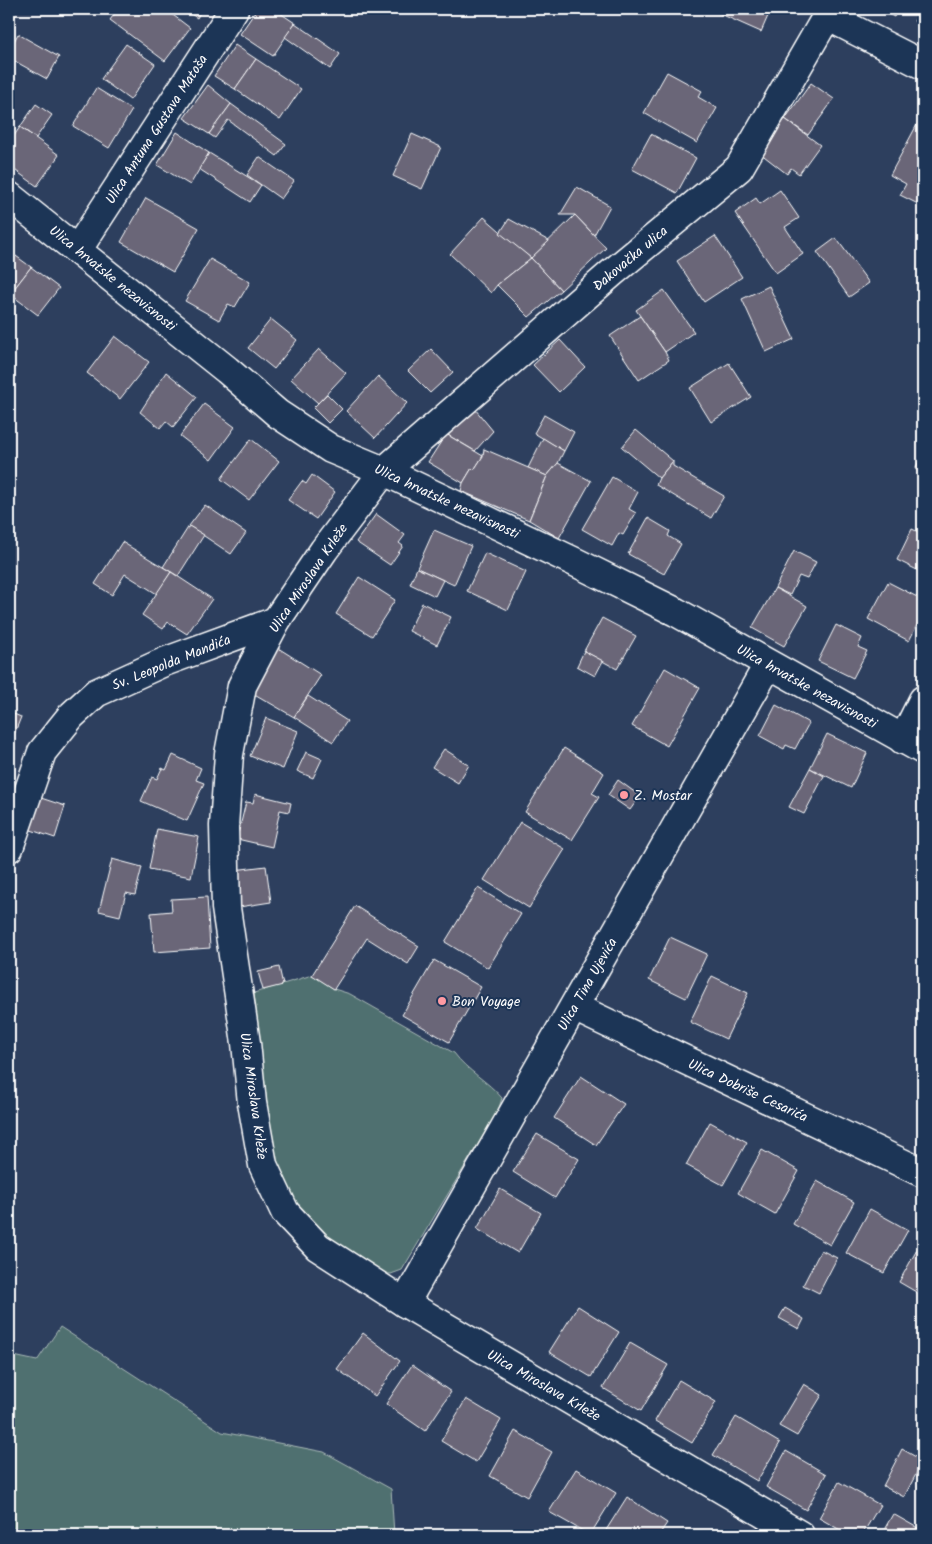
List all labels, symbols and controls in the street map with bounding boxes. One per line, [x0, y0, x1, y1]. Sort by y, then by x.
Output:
street label: Ulica Antuna Gustava Matoša [100, 50, 214, 209]
street label: Ulica hrvatske nezavisnosti [44, 220, 181, 338]
street label: Đakovačka ulica [588, 221, 673, 297]
street label: Ulica hrvatske nezavisnosti [370, 459, 524, 546]
street label: Ulica Miroslava Krleže [264, 519, 354, 638]
street label: Sv. Leopolda Mandića [109, 629, 234, 697]
street label: Ulica hrvatske nezavisnosti [732, 639, 882, 735]
place label: Z. Mostar [634, 785, 693, 807]
marker: Z. Mostar [618, 789, 630, 801]
street label: Ulica Tina Ujevića [552, 934, 623, 1035]
place label: Bon Voyage [452, 991, 521, 1013]
marker: Bon Voyage [436, 995, 448, 1007]
street label: Ulica Miroslava Krleže [233, 1031, 273, 1162]
street label: Ulica Dobriše Cesarića [684, 1053, 811, 1128]
street label: Ulica Miroslava Krleže [483, 1344, 605, 1428]

